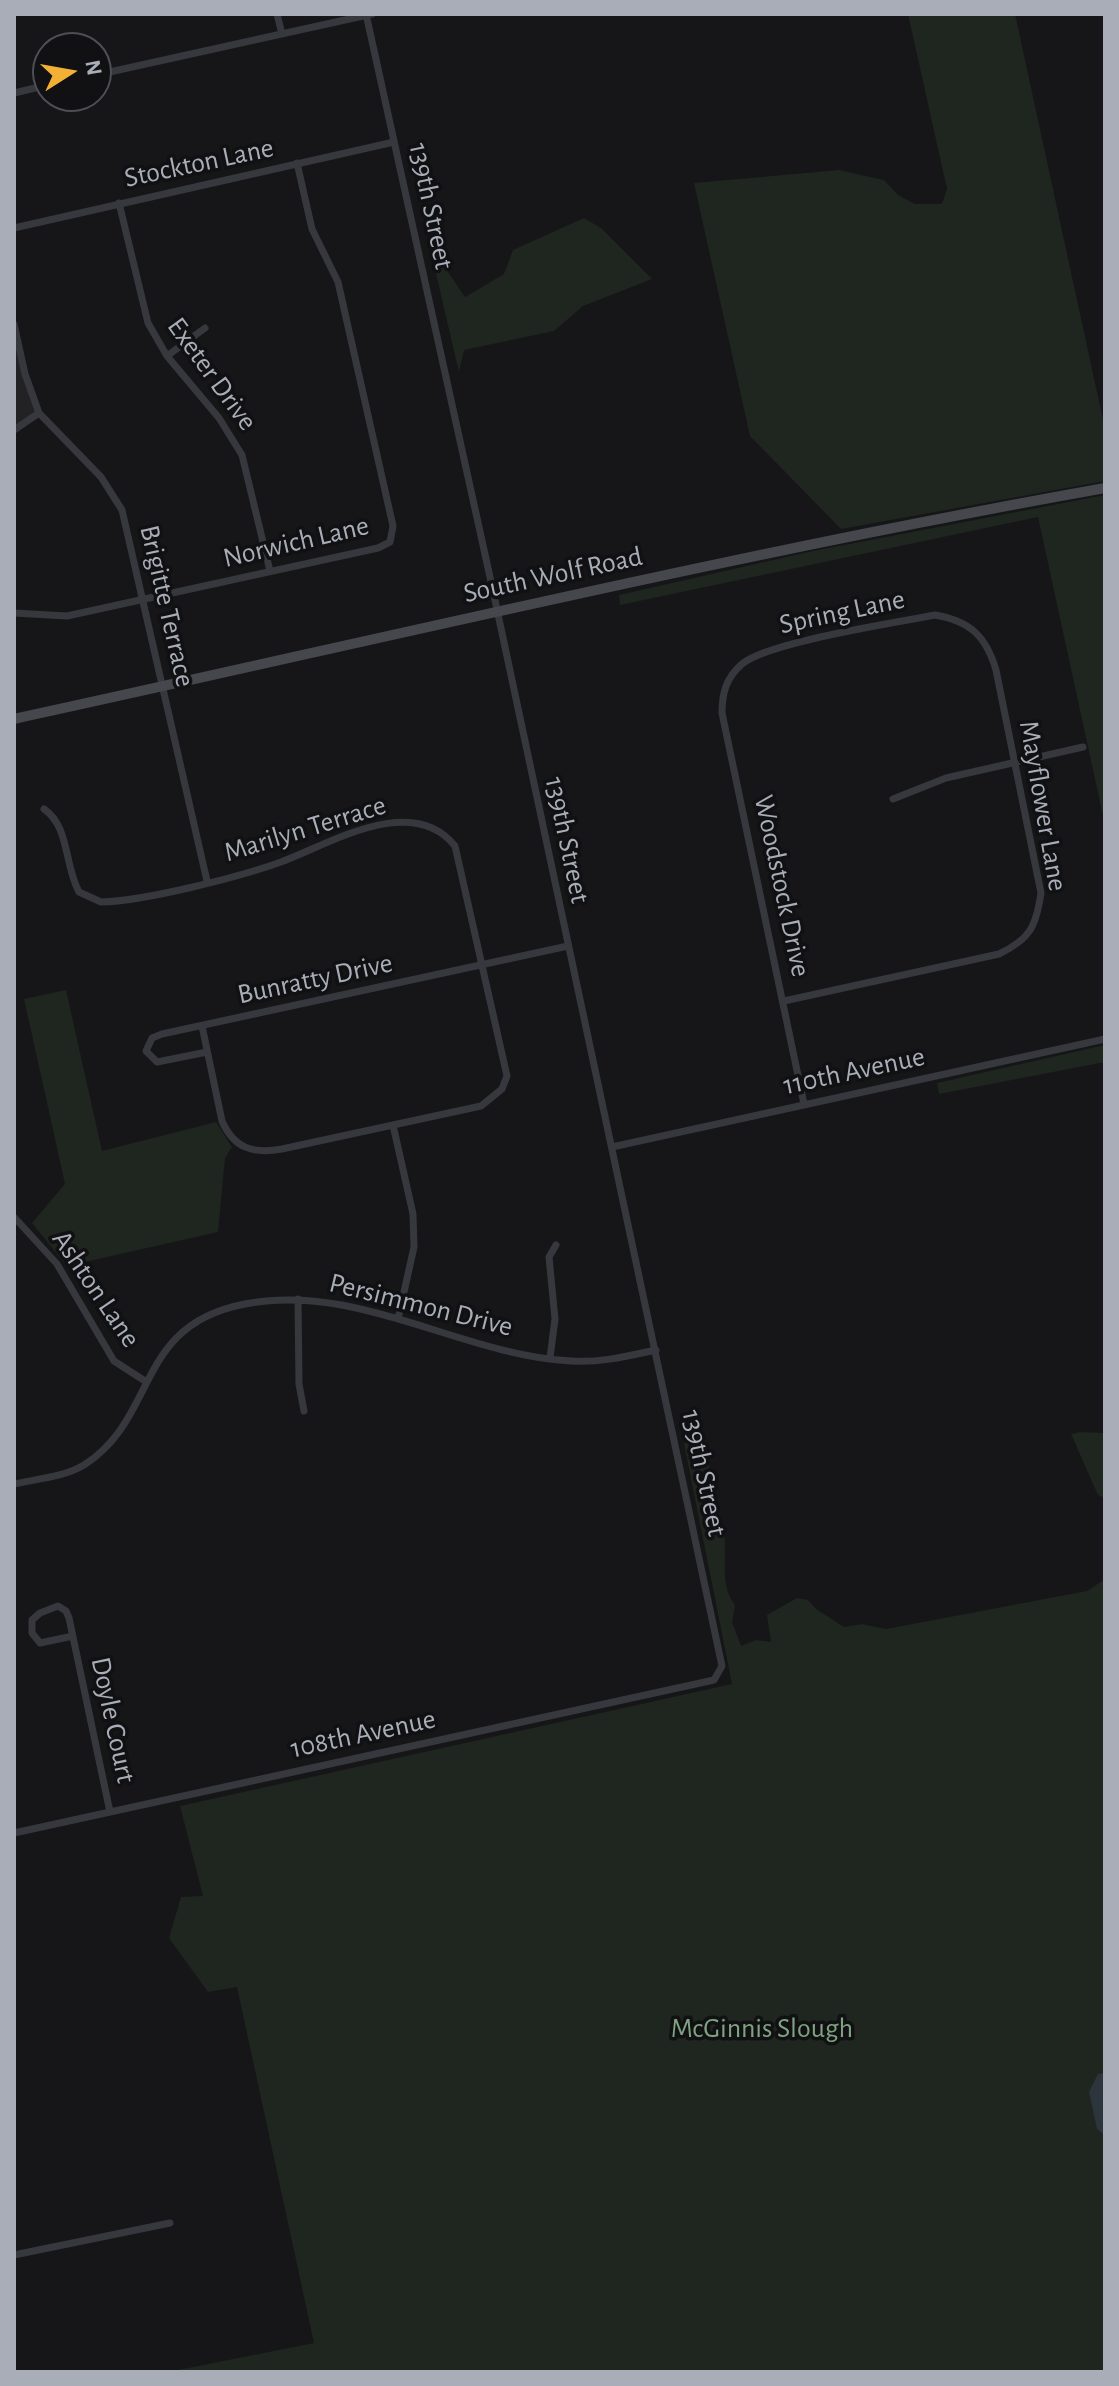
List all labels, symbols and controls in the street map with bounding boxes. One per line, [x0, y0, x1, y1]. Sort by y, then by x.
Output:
north arrow [32, 32, 112, 112]
text: N [81, 58, 106, 77]
street label: Stockton Lane [121, 131, 277, 195]
street label: 139th Street [401, 140, 461, 272]
street label: Exeter Drive [160, 311, 264, 437]
street label: Norwich Lane [220, 509, 372, 575]
street label: Brigitte Terrace [132, 522, 202, 690]
street label: South Wolf Road [460, 540, 646, 610]
street label: Spring Lane [776, 582, 908, 642]
street label: Mayflower Lane [1011, 718, 1075, 894]
street label: 139th Street [537, 774, 597, 906]
street label: Marilyn Terrace [220, 788, 390, 870]
street label: Woodstock Drive [746, 792, 818, 980]
street label: Bunratty Drive [234, 946, 396, 1012]
street label: 110th Avenue [780, 1040, 928, 1102]
street label: Ashton Lane [45, 1224, 147, 1354]
street label: Persimmon Drive [326, 1266, 516, 1344]
street label: 139th Street [674, 1407, 734, 1539]
street label: Doyle Court [83, 1654, 143, 1786]
street label: 108th Avenue [287, 1702, 439, 1766]
park label: McGinnis Slough [671, 2012, 853, 2046]

